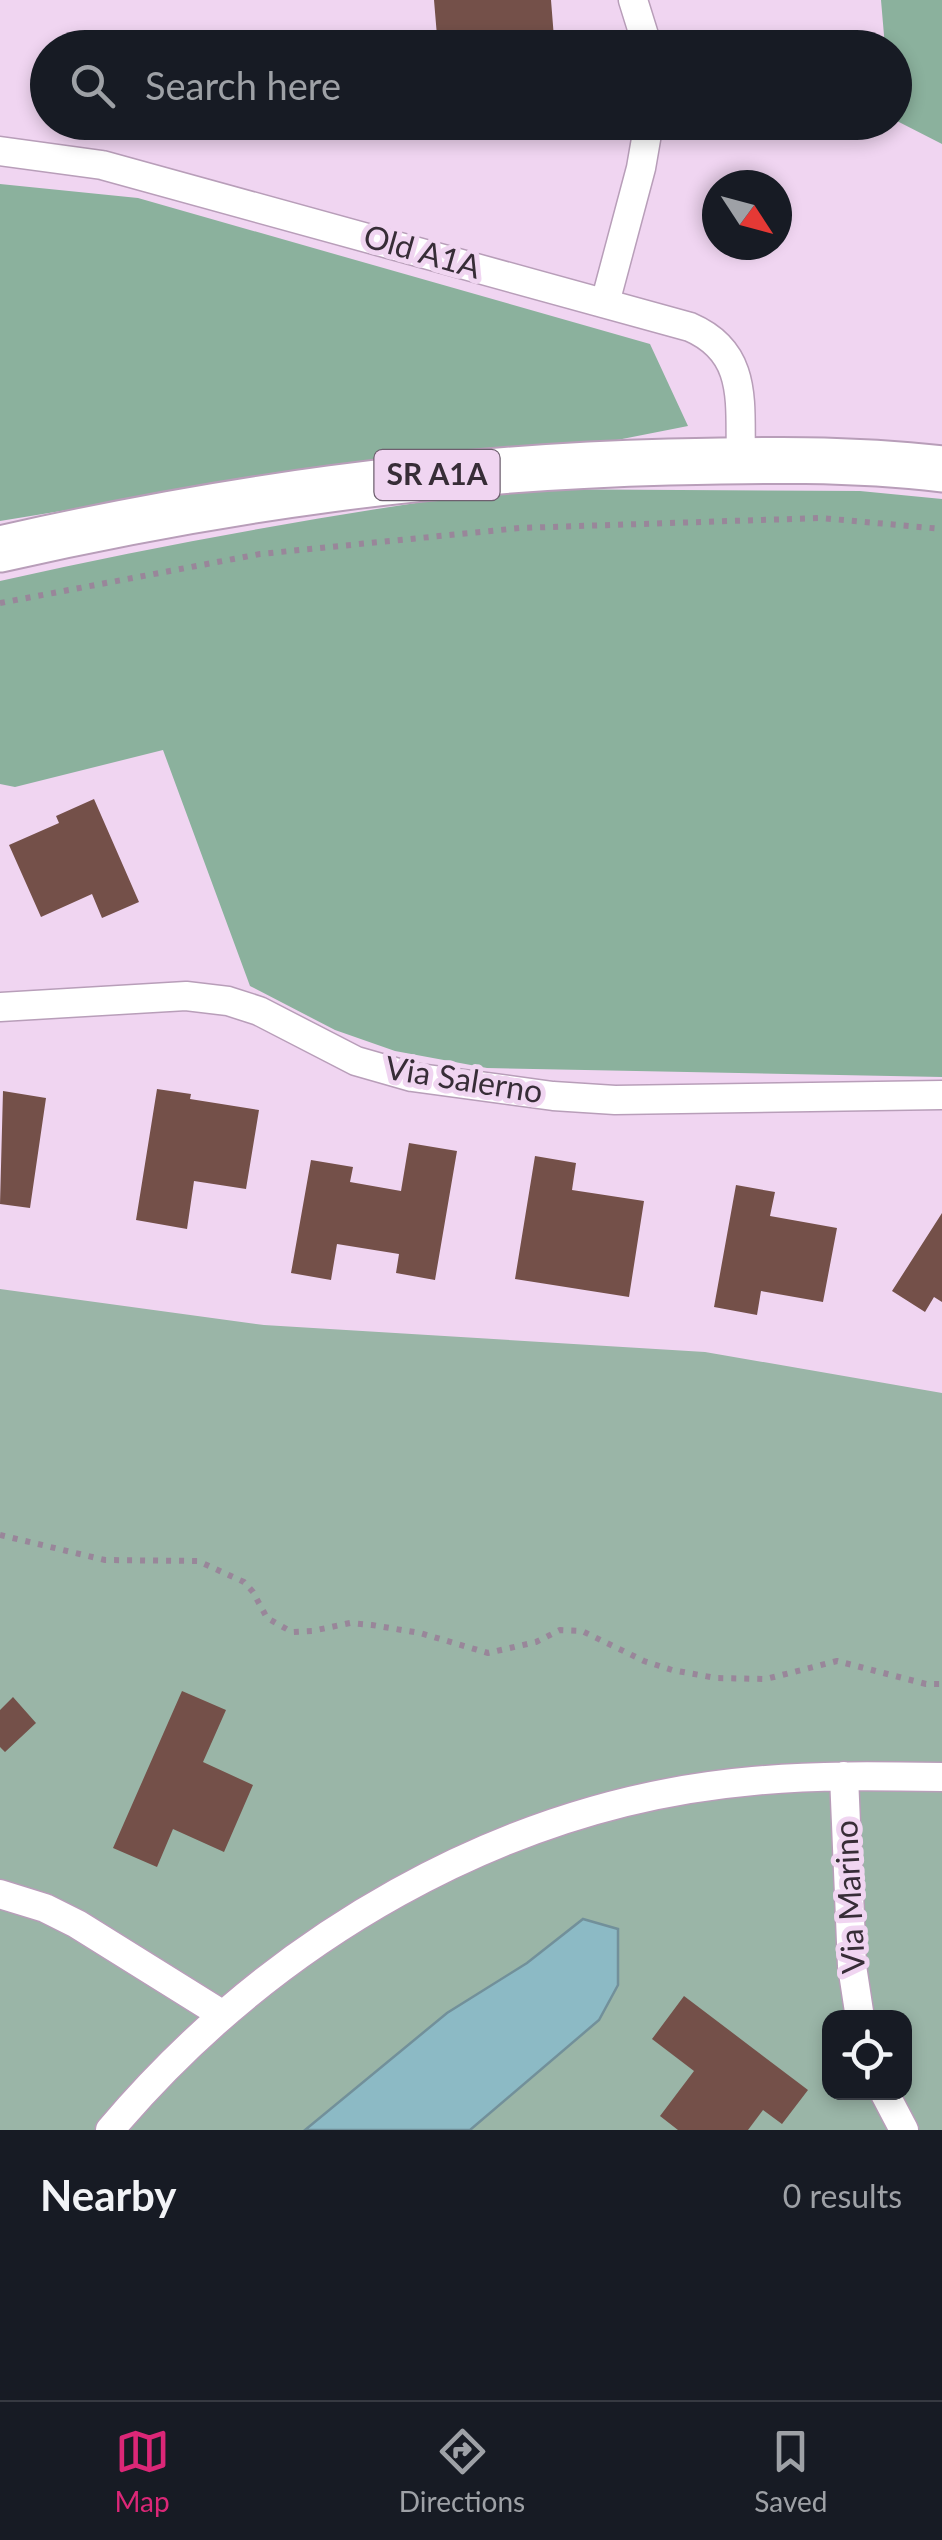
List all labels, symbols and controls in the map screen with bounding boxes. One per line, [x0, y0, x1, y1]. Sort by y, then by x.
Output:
search box [30, 30, 912, 140]
icon: search [65, 58, 120, 113]
text: Search here [145, 62, 341, 108]
north arrow [702, 170, 792, 260]
street label: Old A1A [359, 215, 486, 286]
road number: SR A1A [374, 450, 500, 500]
street label: Via Salerno [383, 1047, 546, 1110]
street label: Via Marino [825, 1819, 872, 1975]
map controls [822, 2010, 912, 2100]
button: locate [822, 2010, 912, 2100]
text: Nearby [40, 2170, 177, 2220]
text: 0 results [783, 2176, 902, 2215]
tab: Map [115, 2424, 170, 2518]
tab: Directions [399, 2424, 525, 2518]
tab: Saved [754, 2424, 827, 2518]

